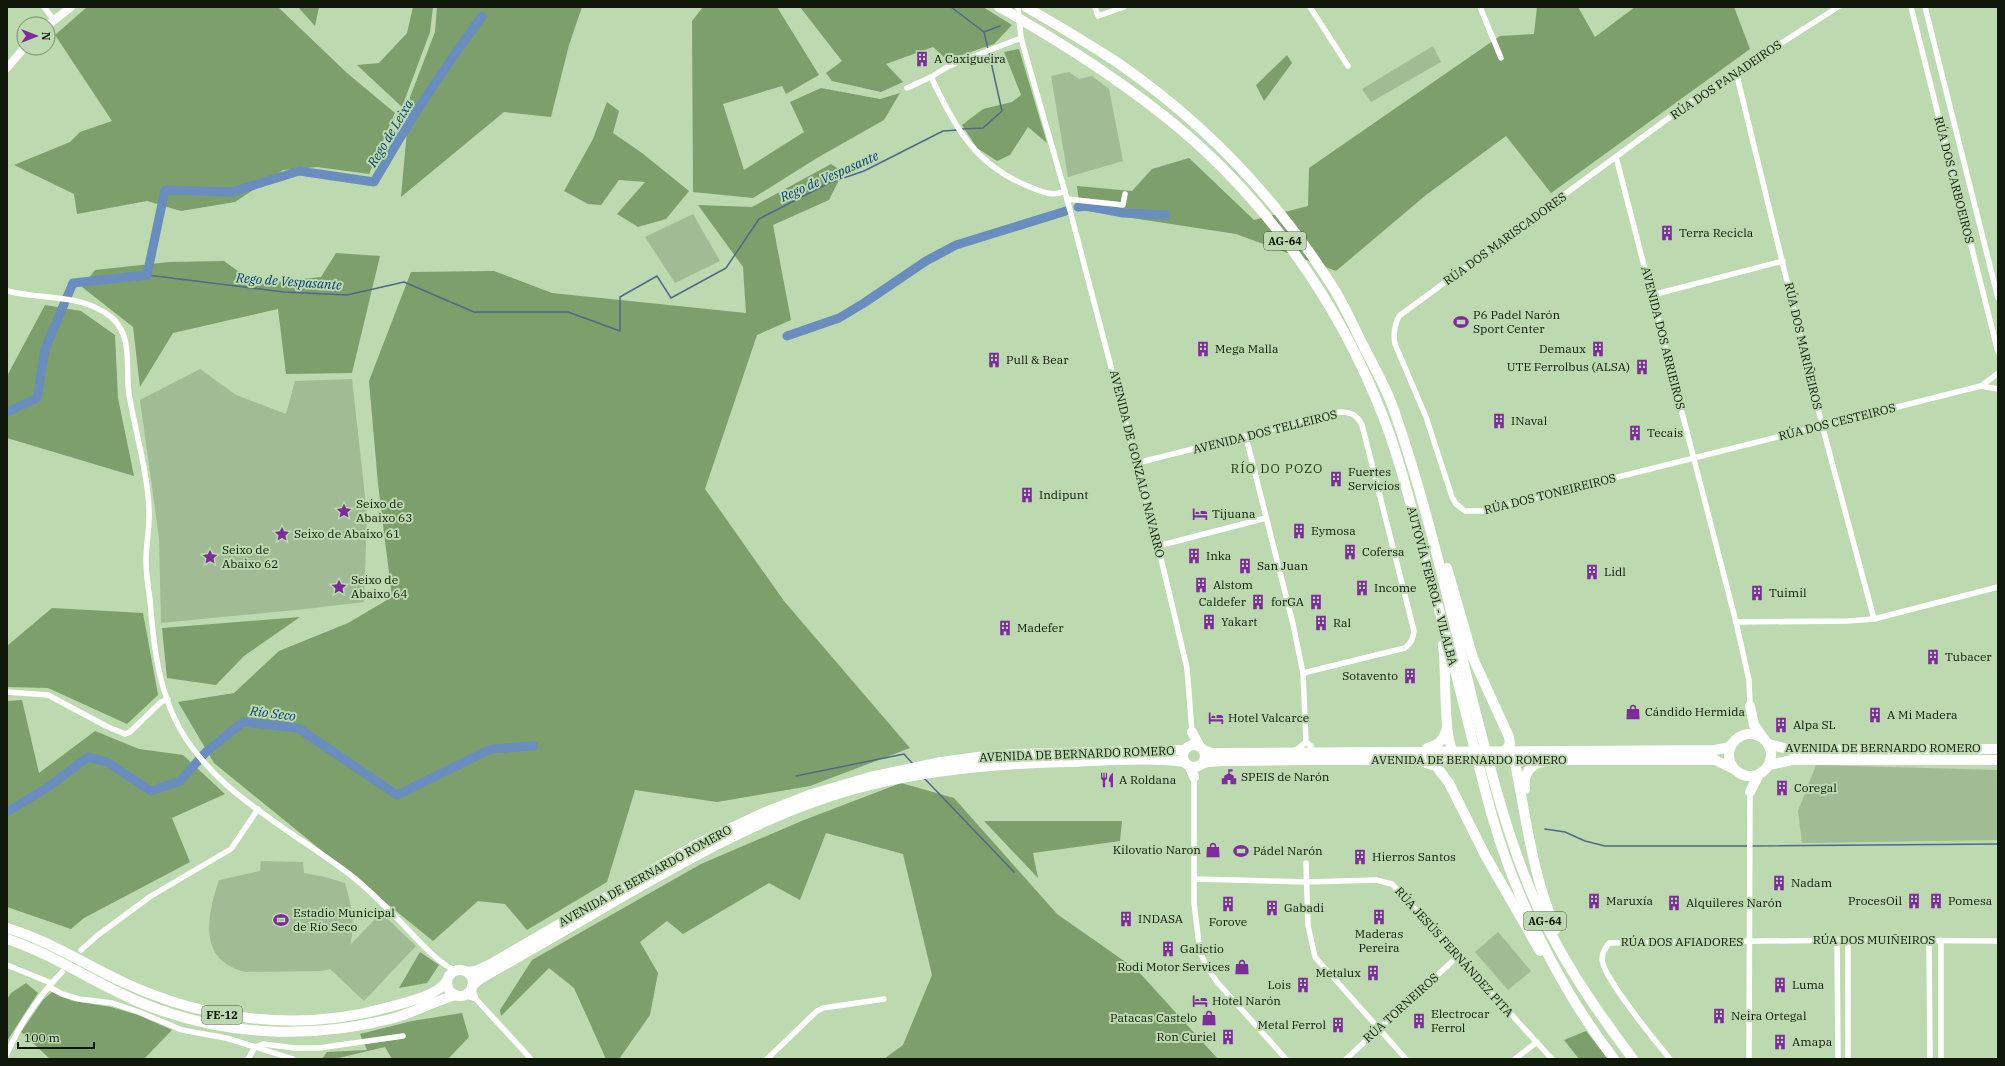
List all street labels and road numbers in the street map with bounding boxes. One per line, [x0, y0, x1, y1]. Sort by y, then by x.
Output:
street label: RÚA DOS PANADEIROS [1667, 37, 1784, 122]
street label: RÚA DOS CARBOEIROS [1931, 115, 1978, 245]
street label: RÚA DOS MARISCADORES [1440, 189, 1569, 288]
road number: AG-64 [1264, 232, 1306, 250]
street label: AVENIDA DOS ARRIEIROS [1638, 265, 1689, 411]
street label: RÚA DOS MARIÑEIROS [1782, 281, 1825, 411]
street label: AVENIDA DE GONZALO NAVARRO [1107, 368, 1168, 559]
street label: RÚA DOS CESTEIROS [1777, 400, 1897, 443]
street label: AVENIDA DOS TELLEIROS [1191, 406, 1339, 457]
street label: RÚA DOS TONEIREIROS [1482, 470, 1617, 517]
street label: AUTOVÍA FERROL - VILALBA [1404, 505, 1461, 668]
street label: AVENIDA DE BERNARDO ROMERO [1785, 740, 1981, 755]
street label: AVENIDA DE BERNARDO ROMERO [979, 743, 1175, 764]
street label: AVENIDA DE BERNARDO ROMERO [1371, 752, 1567, 767]
street label: AVENIDA DE BERNARDO ROMERO [556, 822, 734, 929]
street label: RÚA JESÚS FERNÁNDEZ PITA [1392, 883, 1517, 1020]
road number: AG-64 [1524, 912, 1566, 930]
street label: RÚA DOS MUIÑEIROS [1813, 932, 1935, 947]
street label: RÚA DOS AFIADORES [1621, 934, 1743, 949]
street label: RÚA TORNEIROS [1360, 970, 1442, 1046]
road number: FE-12 [202, 1006, 242, 1024]

